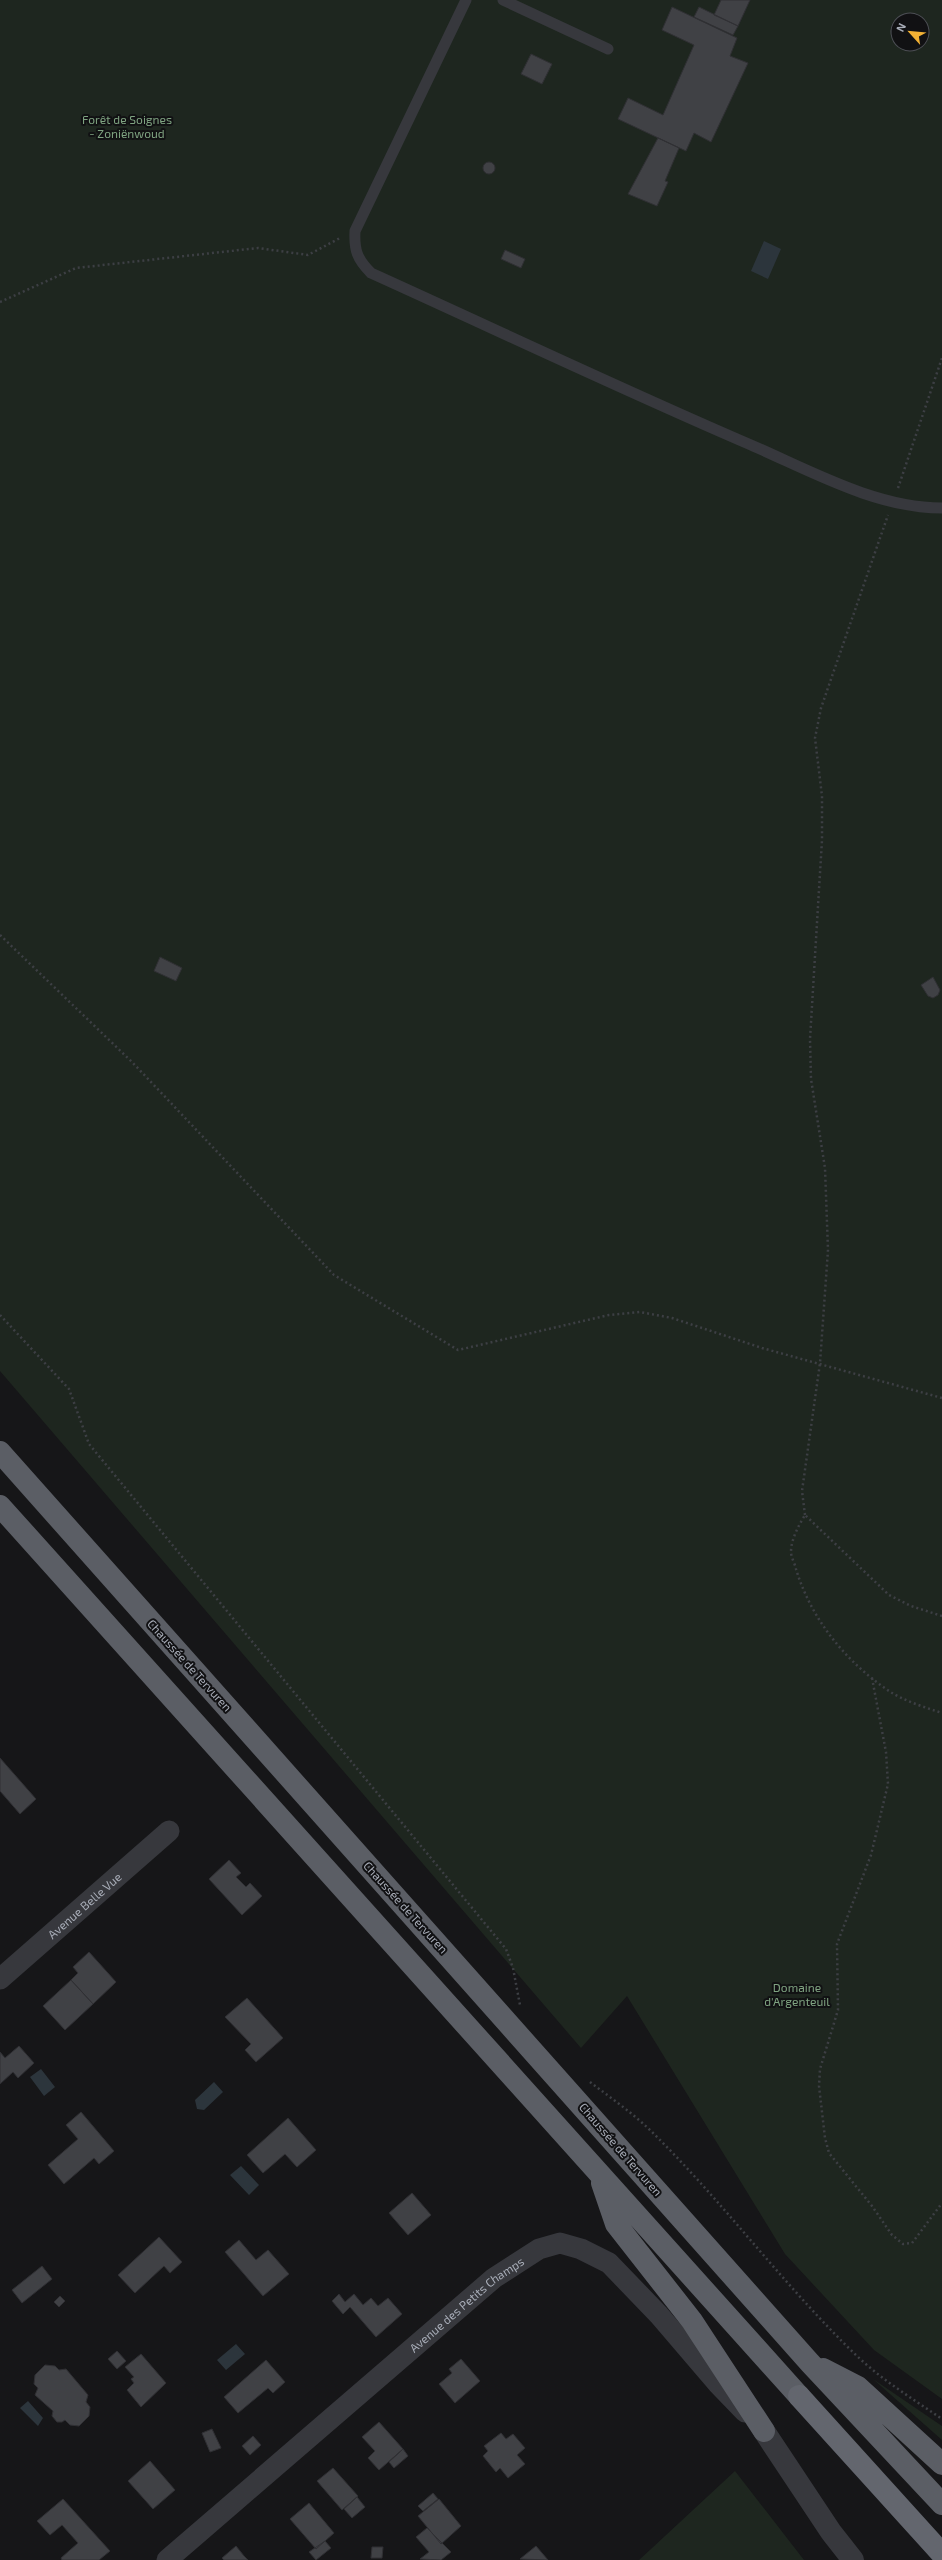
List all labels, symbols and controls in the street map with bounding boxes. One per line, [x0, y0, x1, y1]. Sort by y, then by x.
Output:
north arrow [890, 12, 930, 52]
text: N [893, 21, 908, 34]
park label: Forêt de Soignes - Zoniënwoud [82, 112, 172, 140]
street label: Chaussée de Tervuren [145, 1616, 235, 1714]
street label: Chaussée de Tervuren [361, 1858, 451, 1956]
street label: Avenue Belle Vue [45, 1869, 124, 1941]
park label: Domaine d'Argenteuil [764, 1980, 830, 2008]
street label: Chaussée de Tervuren [577, 2100, 665, 2198]
street label: Avenue des Petits Champs [406, 2254, 526, 2355]

